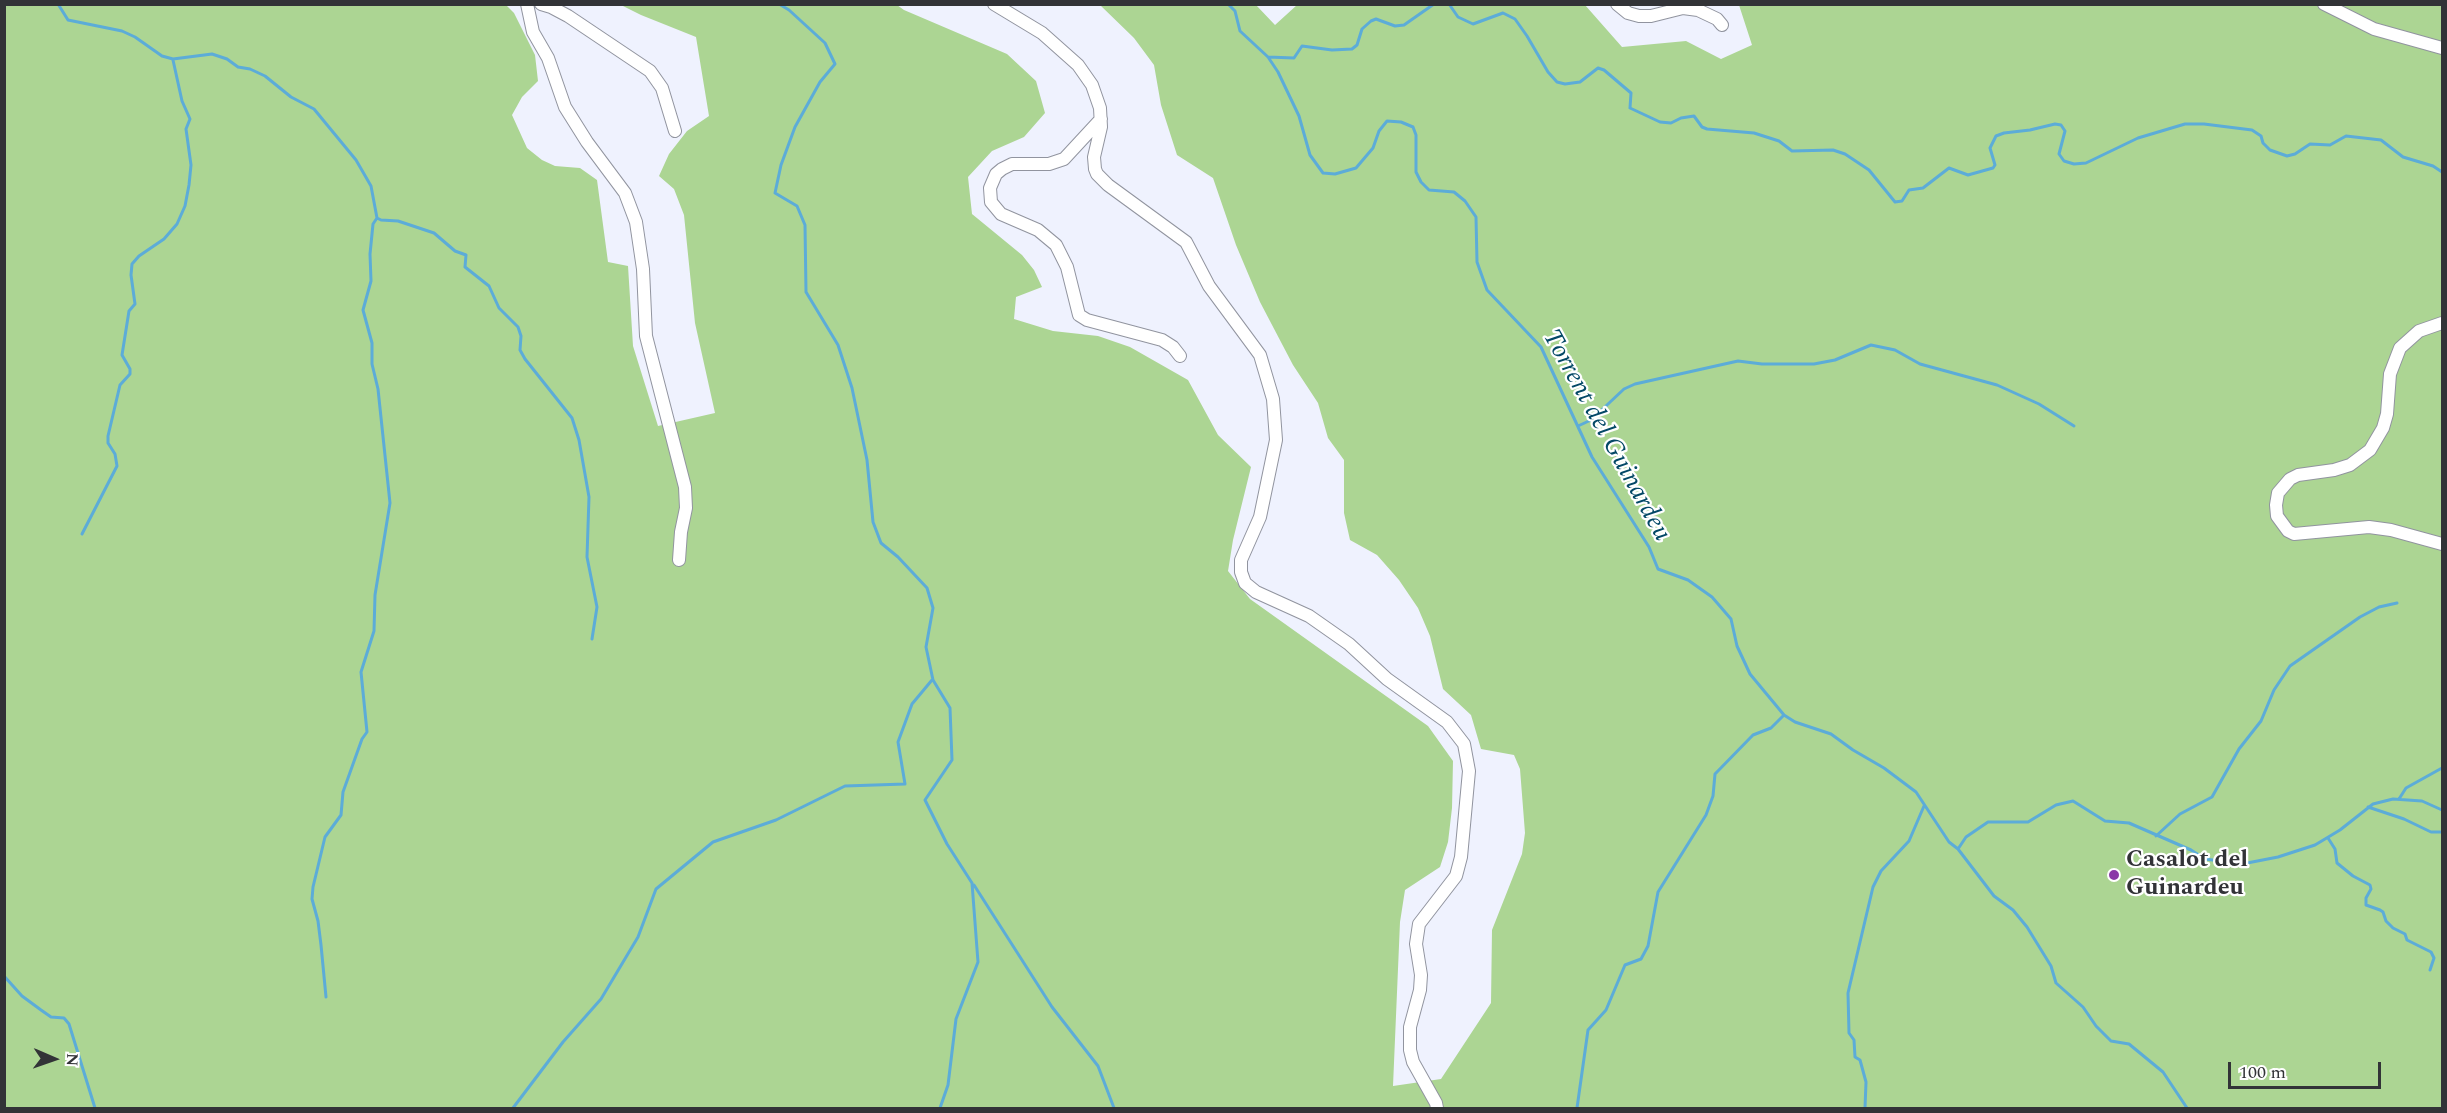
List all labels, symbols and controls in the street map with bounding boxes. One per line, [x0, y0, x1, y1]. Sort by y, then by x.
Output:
water label: Torrent del Guinardeu [1534, 325, 1676, 547]
place label: Casalot del Guinardeu [2126, 847, 2248, 903]
marker: Casalot del Guinardeu [2107, 868, 2121, 882]
north arrow [24, 1029, 84, 1089]
scale bar [2231, 1050, 2384, 1088]
text: N [60, 1053, 84, 1067]
text: 100 m [2239, 1059, 2286, 1086]

